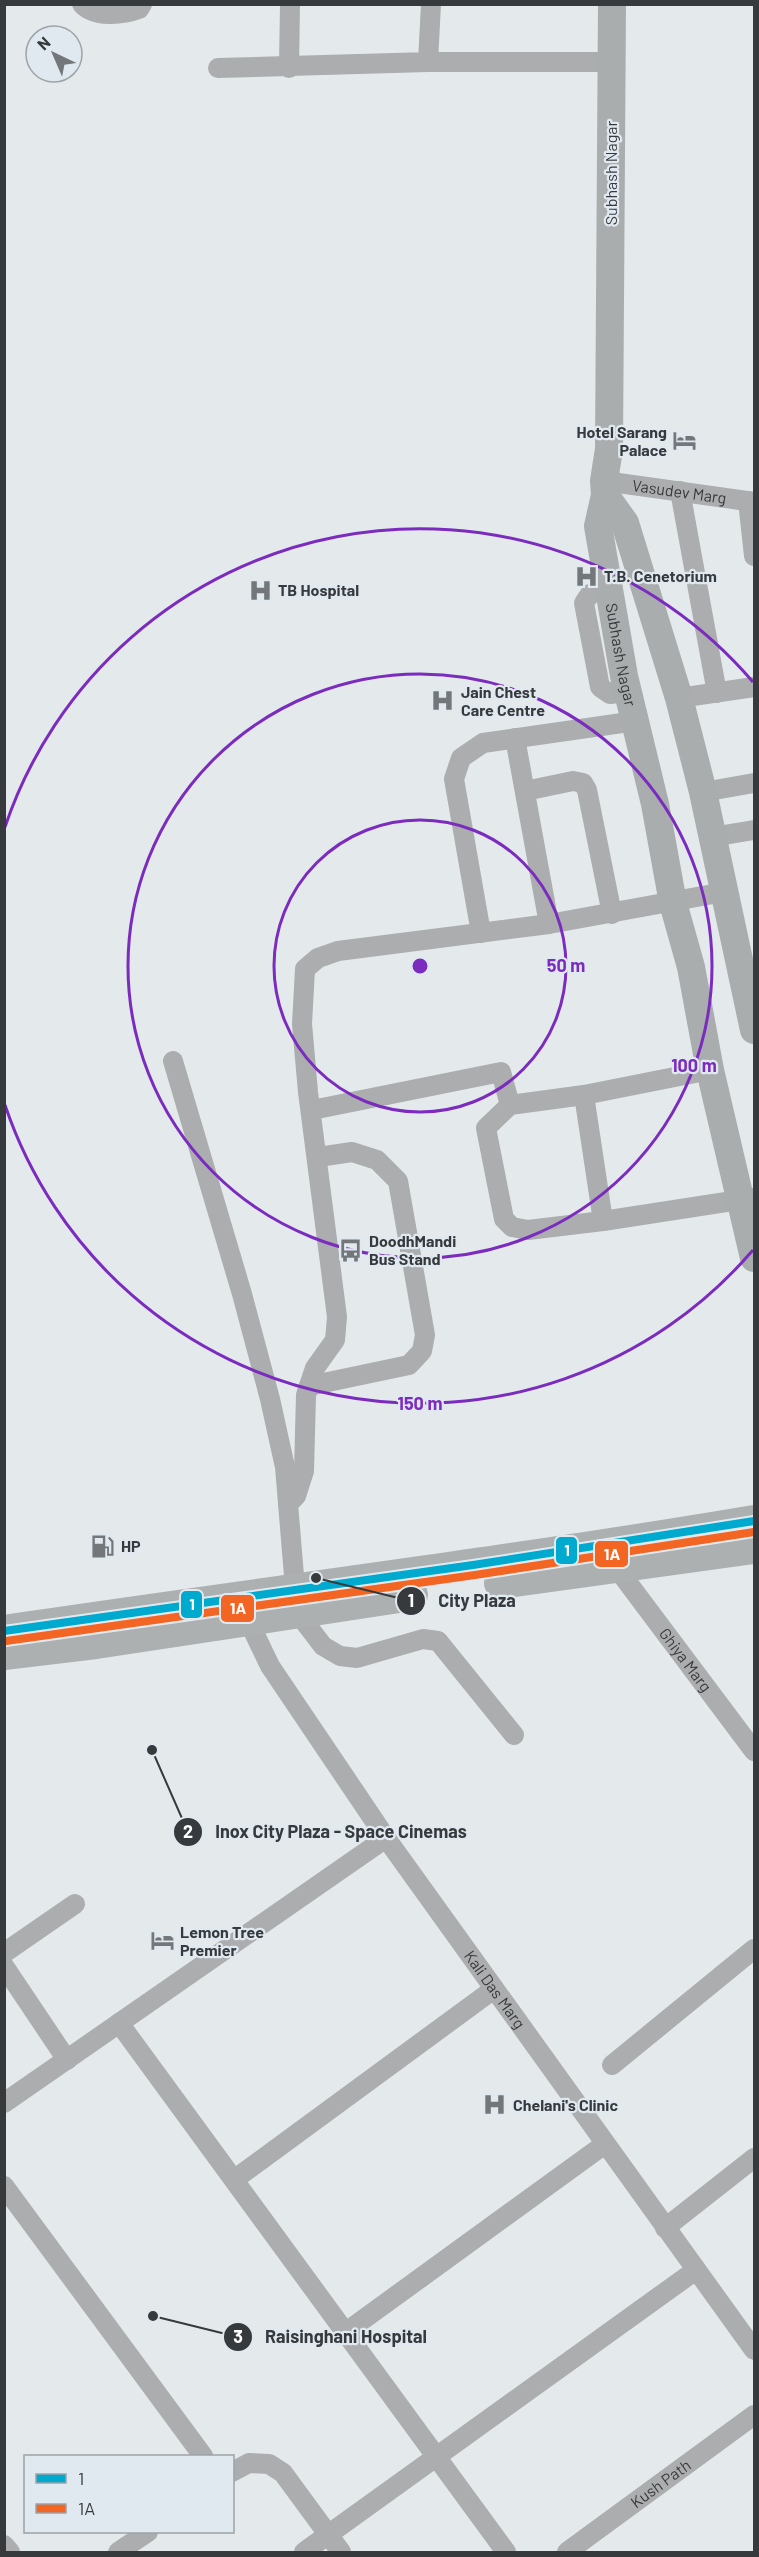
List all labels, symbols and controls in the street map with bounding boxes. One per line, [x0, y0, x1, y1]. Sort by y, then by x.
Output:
north arrow [24, 24, 84, 84]
text: N [33, 32, 54, 53]
street label: Subhash Nagar [601, 121, 620, 225]
place label: Hotel Sarang Palace [576, 422, 667, 459]
hotel icon: Hotel Sarang Palace [672, 428, 698, 454]
street label: Vasudev Marg [631, 475, 728, 507]
hospital icon: T.B. Cenetorium [573, 563, 599, 589]
place label: T.B. Cenetorium [604, 566, 717, 585]
hospital icon: TB Hospital [247, 577, 273, 603]
place label: TB Hospital [278, 580, 359, 599]
street label: Subhash Nagar [603, 602, 641, 708]
place label: Jain Chest Care Centre [461, 682, 545, 719]
hospital icon: Jain Chest Care Centre [430, 688, 456, 714]
text: 50 m [547, 954, 585, 976]
centre of rings [410, 956, 430, 976]
text: 100 m [671, 1054, 717, 1076]
place label: DoodhMandi Bus Stand [369, 1231, 456, 1268]
bus stop icon: DoodhMandi Bus Stand [338, 1237, 364, 1263]
text: 150 m [398, 1392, 442, 1414]
fuel station icon: HP [90, 1533, 116, 1559]
place label: HP [121, 1536, 141, 1555]
line badge: 1 [555, 1536, 578, 1565]
text: 1 [564, 1540, 570, 1559]
line badge: 1A [594, 1540, 629, 1568]
text: 1A [604, 1544, 620, 1563]
callout: City Plaza [396, 1583, 528, 1619]
text: 1 [408, 1589, 414, 1611]
text: City Plaza [438, 1589, 516, 1611]
line badge: 1 [180, 1590, 203, 1619]
text: 1 [189, 1594, 195, 1613]
line badge: 1A [220, 1594, 255, 1623]
text: 1A [230, 1598, 246, 1617]
street label: Ghiya Marg [656, 1624, 716, 1695]
callout: Inox City Plaza - Space Cinemas [173, 1814, 479, 1850]
text: 2 [183, 1820, 193, 1842]
text: Inox City Plaza - Space Cinemas [215, 1820, 467, 1842]
place label: Lemon Tree Premier [180, 1922, 264, 1959]
hotel icon: Lemon Tree Premier [149, 1928, 175, 1954]
street label: Kali Das Marg [461, 1946, 530, 2032]
hospital icon: Chelani's Clinic [482, 2092, 508, 2118]
place label: Chelani's Clinic [513, 2095, 618, 2114]
callout: Raisinghani Hospital [223, 2319, 439, 2355]
text: 3 [233, 2325, 243, 2347]
text: Raisinghani Hospital [265, 2325, 427, 2347]
legend [24, 2455, 234, 2533]
street label: Kush Path [626, 2455, 694, 2511]
text: 1 [78, 2467, 84, 2489]
text: 1A [78, 2497, 95, 2519]

